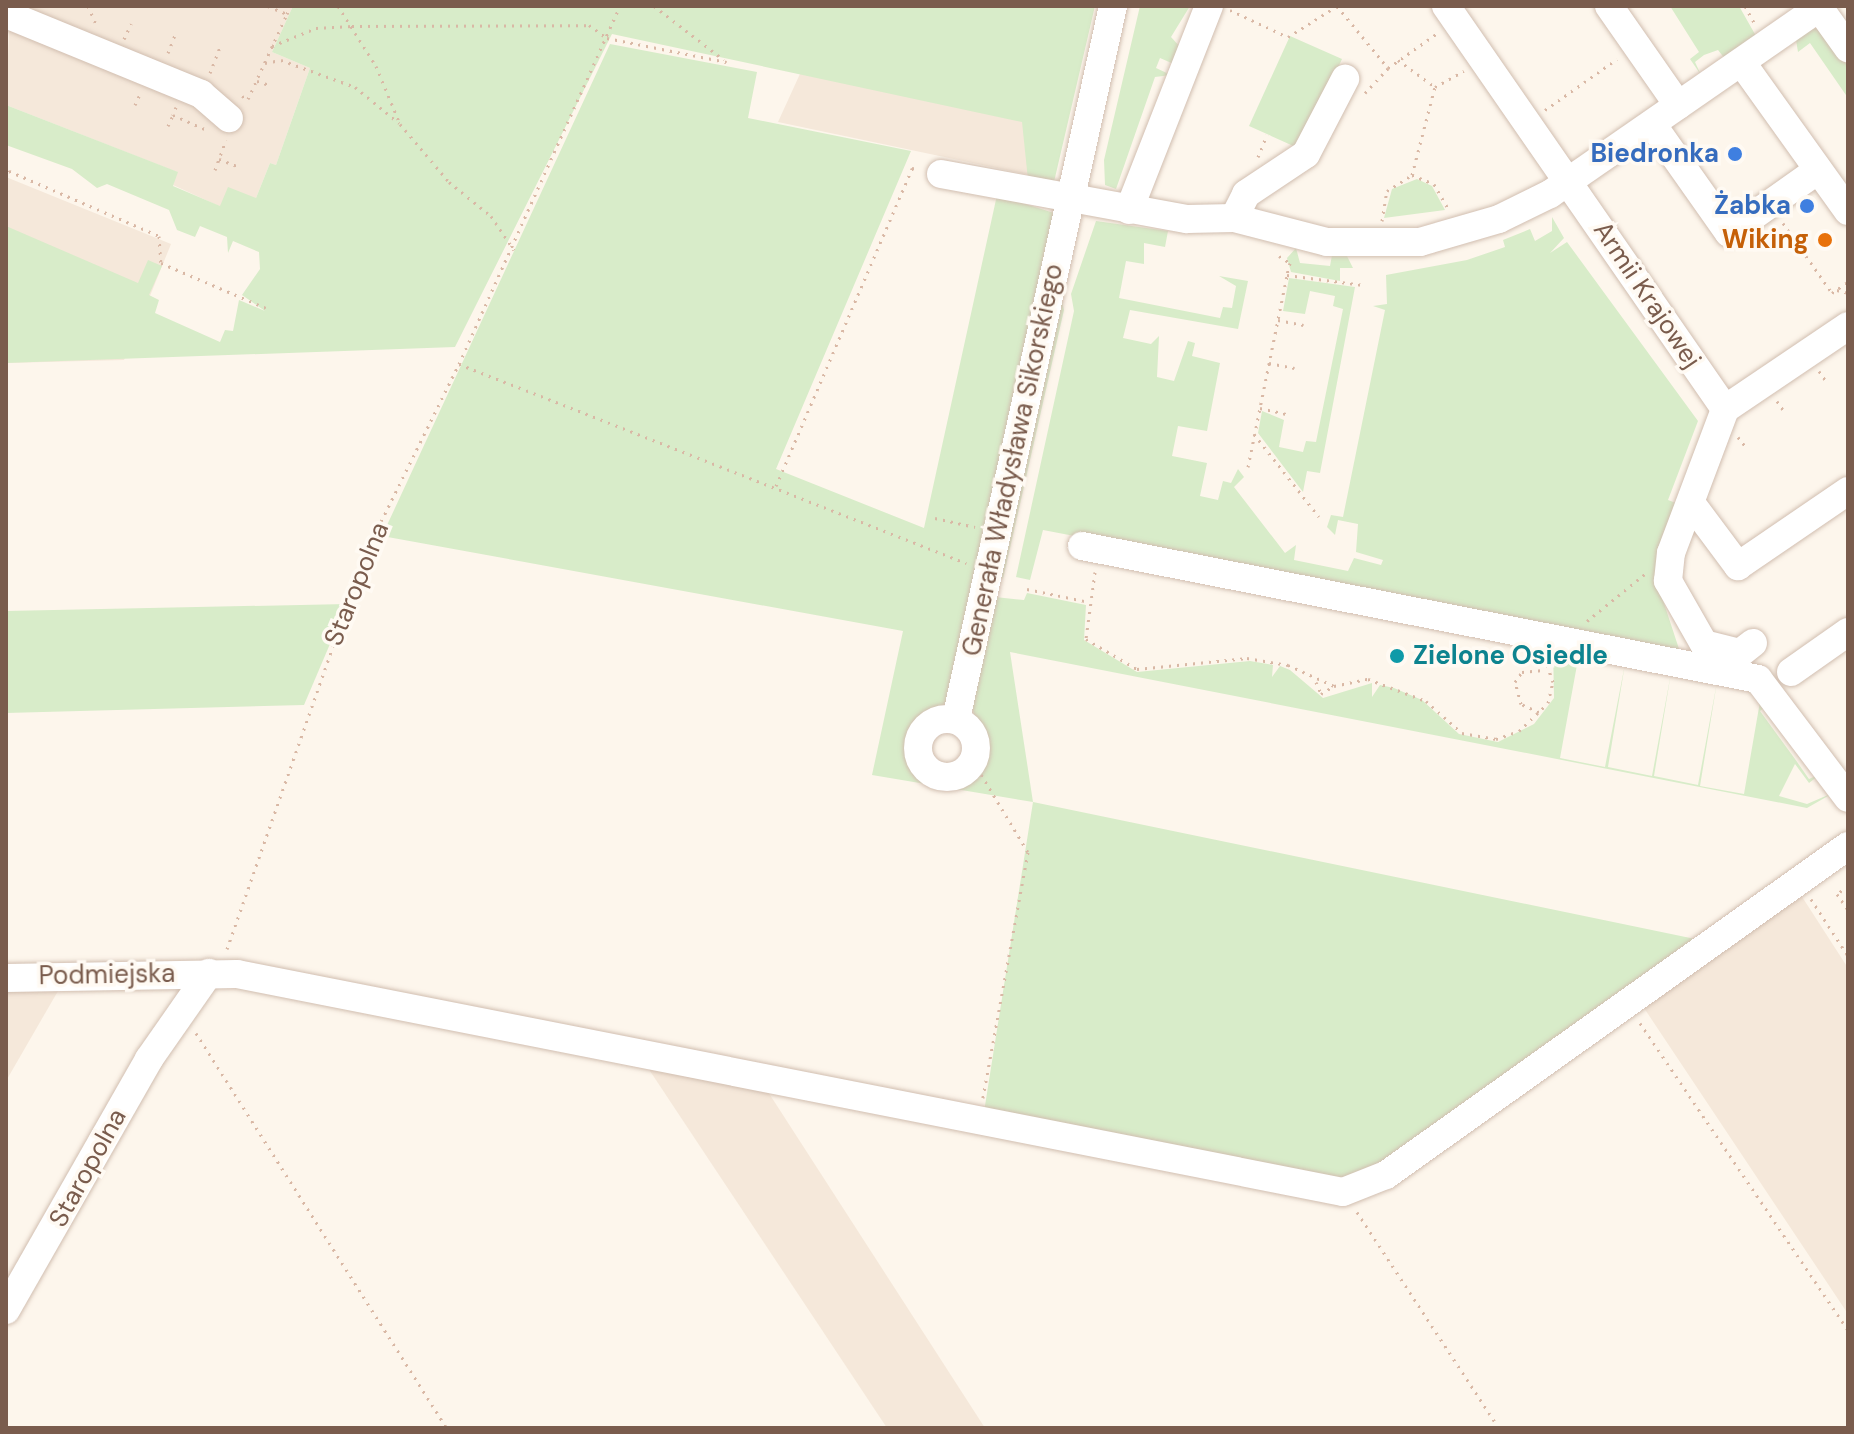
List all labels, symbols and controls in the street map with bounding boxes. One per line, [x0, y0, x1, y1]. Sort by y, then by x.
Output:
place label: Biedronka [1591, 138, 1719, 170]
marker: Biedronka [1726, 145, 1744, 163]
place label: Żabka [1714, 190, 1791, 222]
marker: Żabka [1798, 197, 1816, 215]
street label: Armii Krajowej [1587, 216, 1707, 374]
place label: Wiking [1722, 224, 1809, 256]
marker: Wiking [1816, 231, 1834, 249]
street label: Generała Władysława Sikorskiego [956, 261, 1070, 659]
street label: Staropolna [318, 518, 396, 650]
place label: Zielone Osiedle [1413, 640, 1608, 672]
marker: Zielone Osiedle [1388, 647, 1406, 665]
street label: Podmiejska [38, 958, 176, 992]
street label: Staropolna [43, 1103, 133, 1233]

